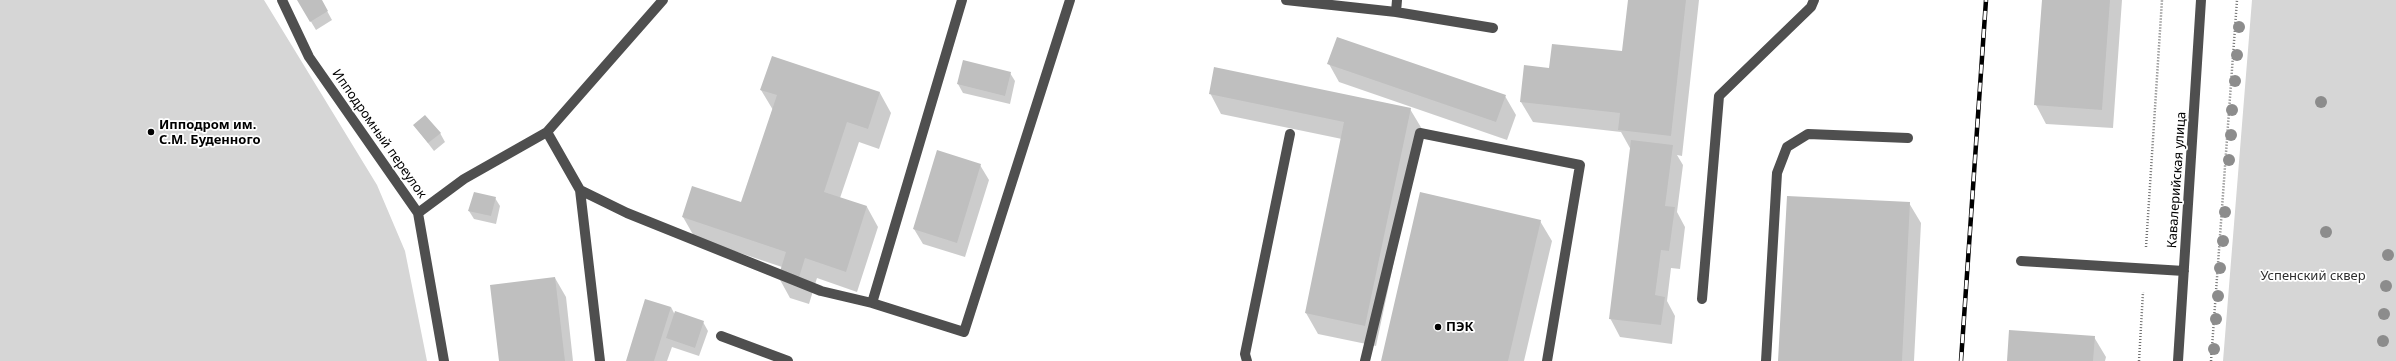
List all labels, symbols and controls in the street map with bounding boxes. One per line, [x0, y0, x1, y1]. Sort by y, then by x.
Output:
street label: Ипподромный переулок [328, 66, 430, 202]
street label: Кавалерийская улица [2164, 111, 2190, 249]
place label: Ипподром им. С.М. Буденного [159, 117, 261, 148]
marker: Ипподром им. С.М. Буденного [146, 127, 156, 137]
park label: Успенский сквер [2260, 268, 2366, 284]
place label: ПЭК [1446, 319, 1473, 335]
marker: ПЭК [1433, 322, 1443, 332]

